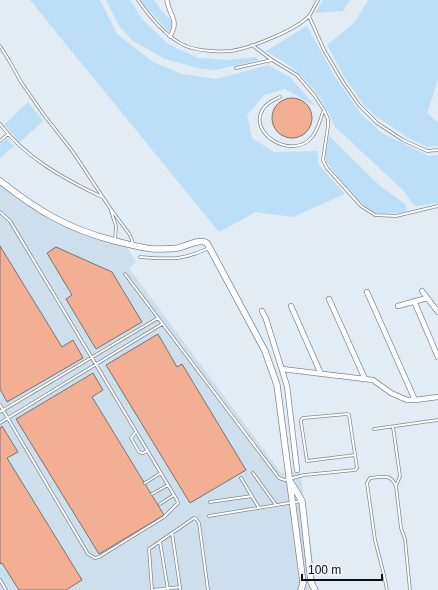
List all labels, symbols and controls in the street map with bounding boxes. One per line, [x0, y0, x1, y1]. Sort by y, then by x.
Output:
scale bar [302, 556, 382, 582]
text: 100 m [308, 563, 341, 577]

